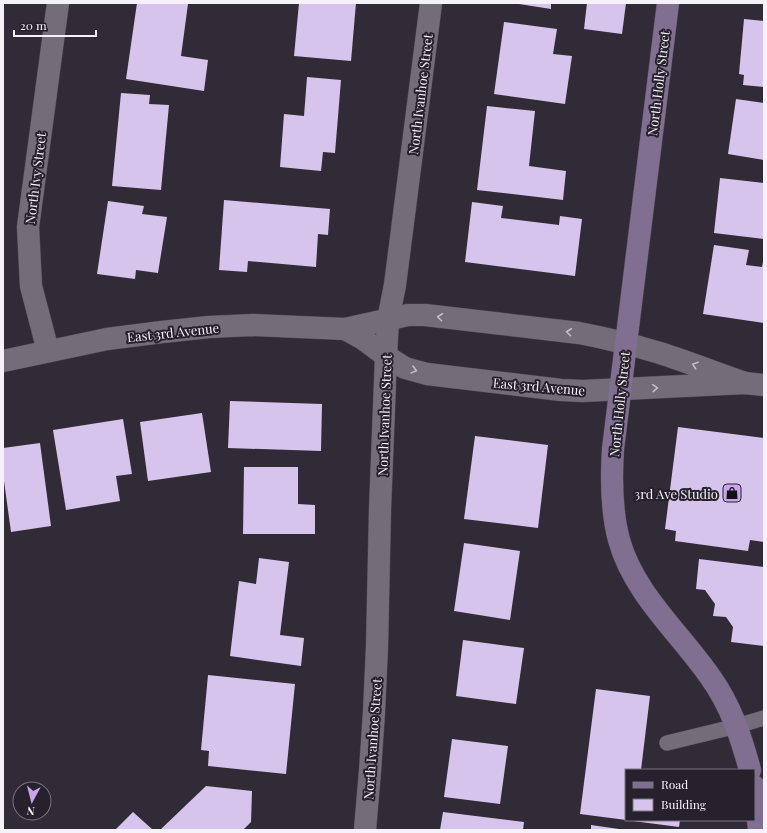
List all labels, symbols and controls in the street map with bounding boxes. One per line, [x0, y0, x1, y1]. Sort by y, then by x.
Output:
scale bar [14, 12, 96, 38]
text: 20 m [20, 17, 47, 33]
street label: North Holly Street [643, 29, 673, 137]
street label: North Ivanhoe Street [404, 32, 436, 155]
street label: North Ivy Street [21, 131, 49, 225]
one-way arrow [437, 313, 443, 322]
street label: East 3rd Avenue [126, 319, 220, 345]
one-way arrow [566, 328, 572, 337]
street label: North Holly Street [605, 350, 633, 457]
street label: North Ivanhoe Street [373, 354, 395, 476]
one-way arrow [691, 361, 698, 370]
one-way arrow [411, 366, 418, 374]
street label: East 3rd Avenue [492, 374, 586, 399]
one-way arrow [652, 383, 658, 392]
shop icon: 3rd Ave Studio [721, 482, 743, 504]
place label: 3rd Ave Studio [634, 485, 718, 502]
street label: North Ivanhoe Street [359, 677, 385, 800]
legend [625, 769, 755, 821]
text: Road [661, 776, 688, 792]
north arrow [12, 781, 52, 821]
text: Building [661, 796, 707, 812]
text: N [26, 803, 36, 819]

